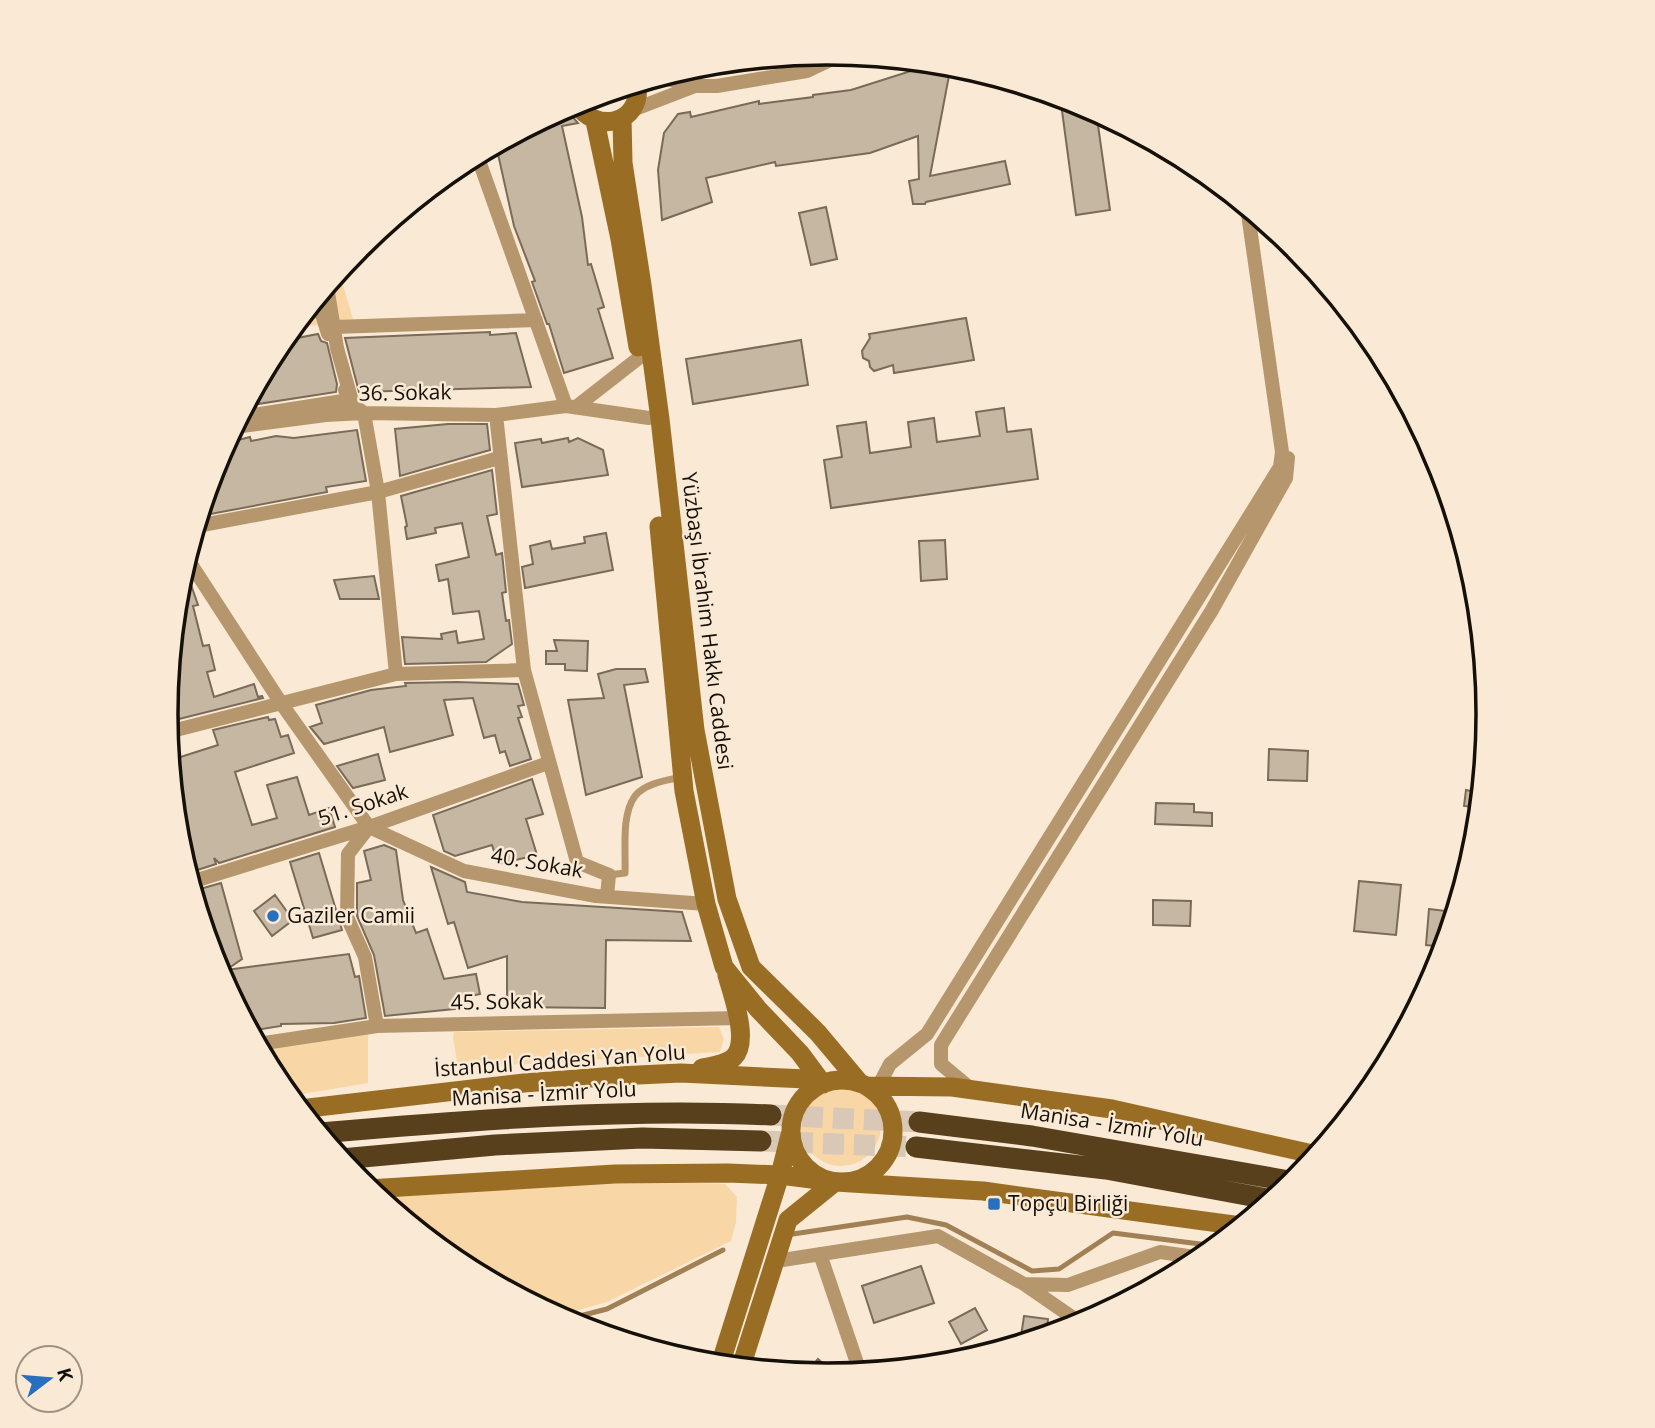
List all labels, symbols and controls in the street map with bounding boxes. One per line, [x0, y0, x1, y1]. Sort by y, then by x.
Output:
street label: 36. Sokak [358, 377, 452, 407]
street label: Yüzbaşı İbrahim Hakkı Caddesi [676, 471, 740, 771]
street label: 51. Sokak [314, 776, 411, 832]
street label: 40. Sokak [489, 840, 585, 884]
place label: Gaziler Camii [287, 901, 415, 929]
marker: Gaziler Camii [265, 908, 281, 924]
street label: 45. Sokak [450, 986, 544, 1016]
street label: İstanbul Caddesi Yan Yolu [433, 1037, 687, 1083]
street label: Manisa - İzmir Yolu [451, 1074, 637, 1112]
street label: Manisa - İzmir Yolu [1019, 1096, 1206, 1152]
place label: Topçu Birliği [1008, 1189, 1128, 1217]
marker: Topçu Birliği [986, 1196, 1002, 1212]
north arrow [14, 1344, 84, 1414]
text: K [51, 1365, 80, 1384]

